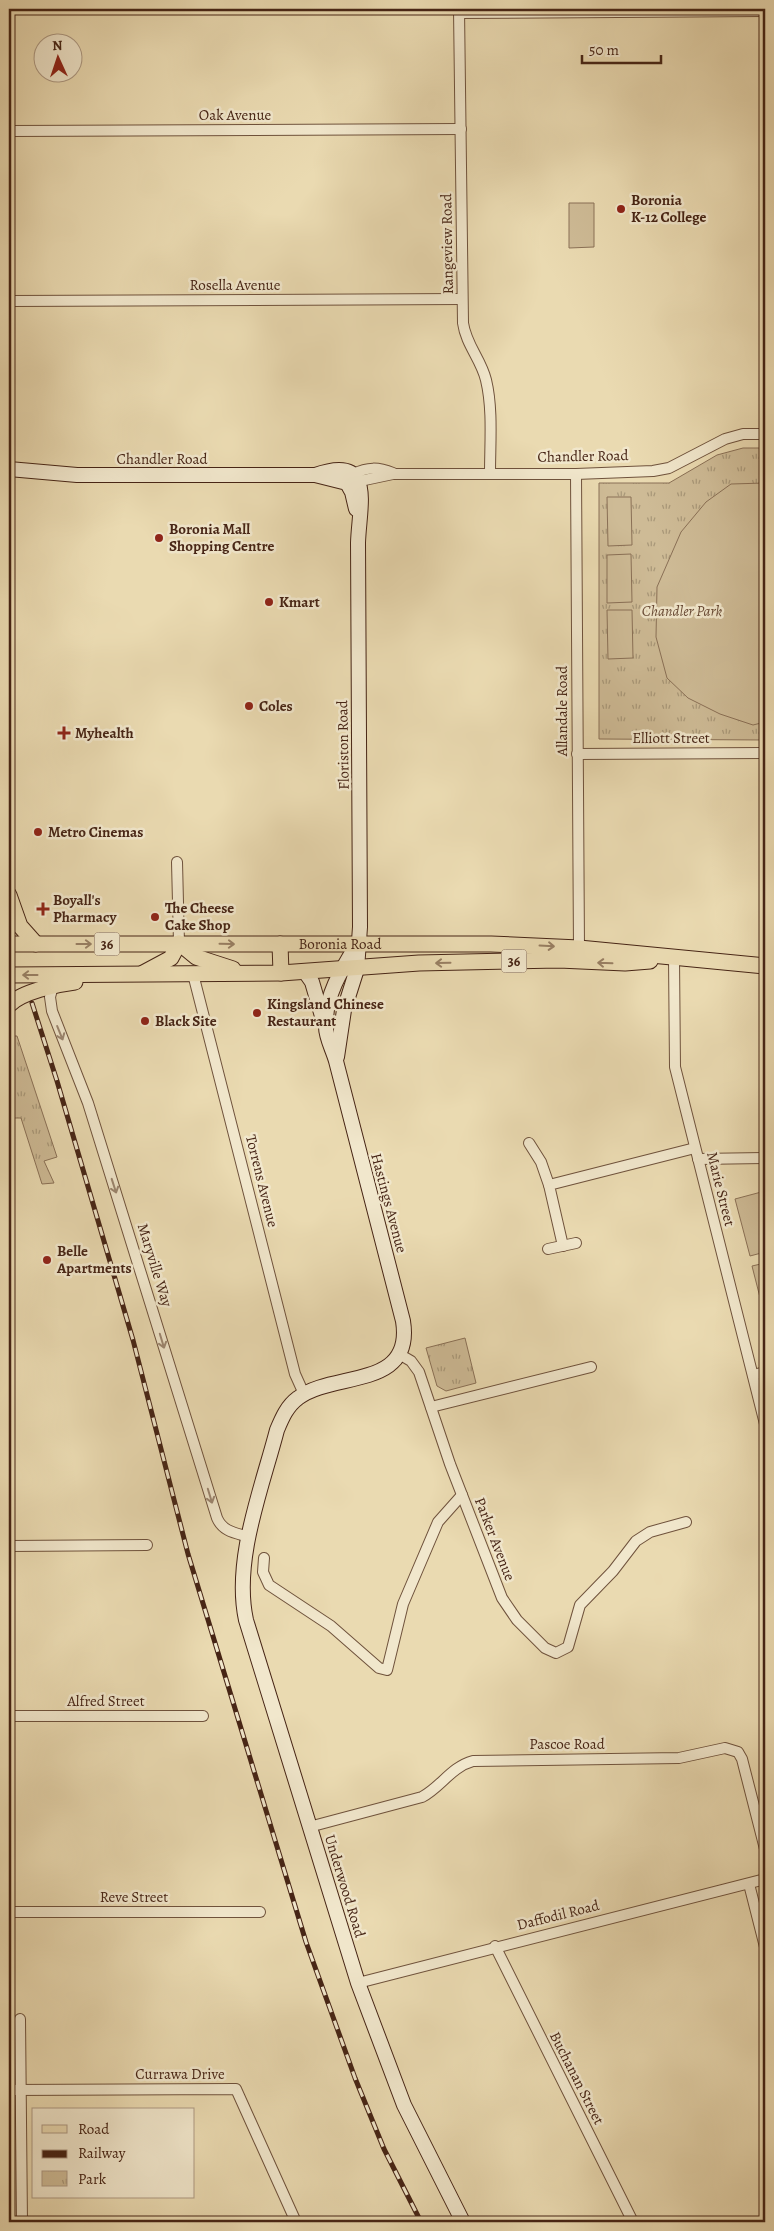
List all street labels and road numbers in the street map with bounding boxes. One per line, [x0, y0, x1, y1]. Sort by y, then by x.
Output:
street label: Oak Avenue [199, 105, 272, 125]
street label: Rangeview Road [436, 193, 458, 295]
street label: Rosella Avenue [190, 275, 281, 295]
street label: Chandler Road [537, 445, 630, 467]
street label: Chandler Road [117, 449, 208, 469]
street label: Allandale Road [552, 665, 572, 757]
street label: Floriston Road [332, 699, 354, 790]
street label: Elliott Street [632, 728, 710, 748]
road number: 36 [94, 932, 120, 956]
street label: Boronia Road [298, 934, 382, 954]
road number: 36 [502, 949, 526, 972]
street label: Torrens Avenue [241, 1133, 283, 1230]
street label: Marie Street [702, 1150, 740, 1228]
street label: Hastings Avenue [366, 1151, 412, 1255]
street label: Maryville Way [133, 1221, 177, 1309]
street label: Parker Avenue [470, 1494, 520, 1584]
street label: Alfred Street [66, 1691, 145, 1711]
street label: Pascoe Road [529, 1734, 606, 1754]
street label: Underwood Road [320, 1832, 370, 1941]
street label: Reve Street [100, 1887, 168, 1907]
street label: Daffodil Road [515, 1895, 602, 1935]
street label: Buchanan Street [545, 2028, 609, 2128]
street label: Currawa Drive [135, 2064, 225, 2084]

